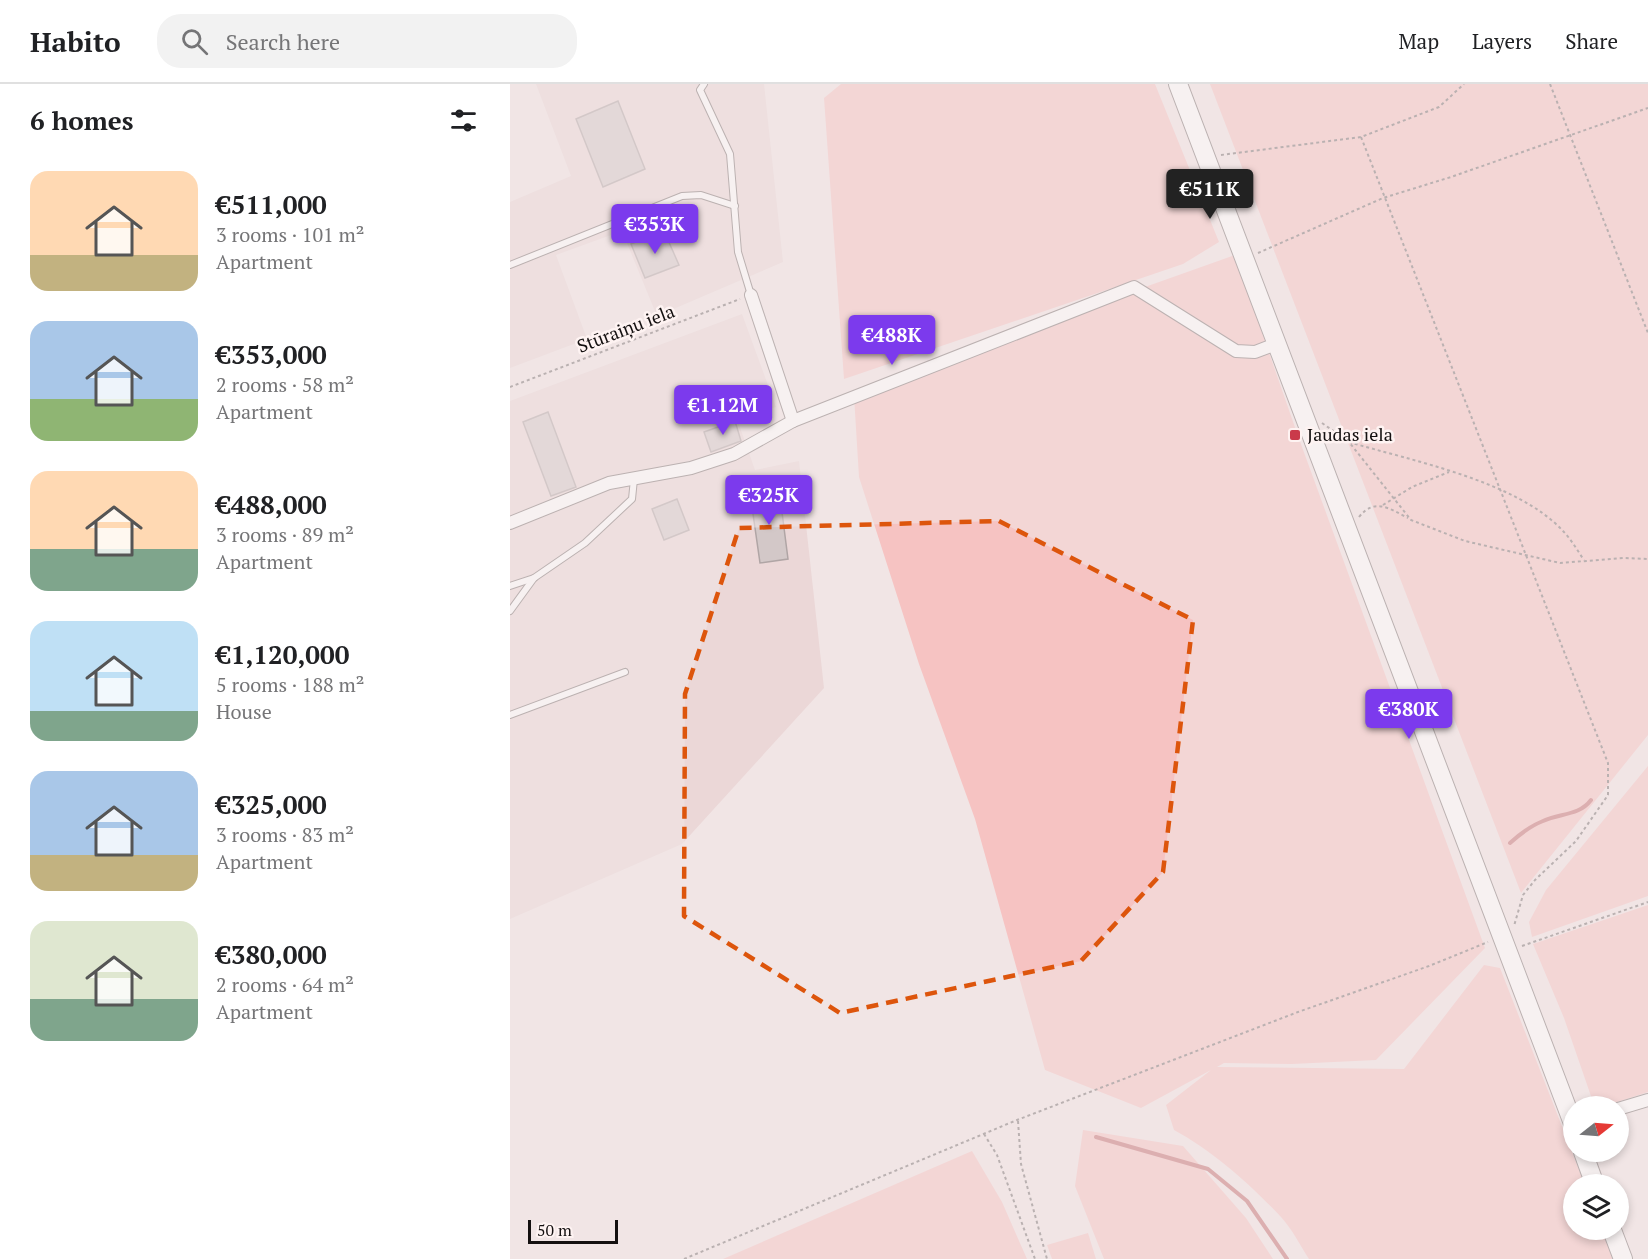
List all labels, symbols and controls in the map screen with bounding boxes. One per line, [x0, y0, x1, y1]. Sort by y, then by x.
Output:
search box [157, 14, 577, 68]
text: Habito [30, 23, 121, 60]
icon: search [178, 25, 211, 58]
text: Search here [226, 27, 340, 56]
text: Map [1398, 27, 1439, 55]
text: Layers [1472, 27, 1532, 55]
text: Share [1565, 27, 1618, 55]
text: 6 homes [30, 103, 134, 137]
icon: filters [447, 104, 480, 137]
pin: €511K [1168, 169, 1252, 220]
text: €511K [1180, 175, 1240, 202]
text: €511,000 [216, 187, 327, 221]
icon: home [78, 195, 150, 267]
pin: €353K [613, 204, 697, 255]
text: €353K [625, 210, 685, 237]
text: 3 rooms · 101 m² [216, 221, 364, 248]
text: Apartment [216, 248, 313, 275]
street label: Stūraiņu iela [574, 299, 678, 358]
pin: €488K [850, 315, 934, 366]
text: €488K [862, 321, 922, 348]
text: €353,000 [216, 337, 327, 371]
icon: home [78, 345, 150, 417]
text: 2 rooms · 58 m² [216, 371, 354, 398]
pin: €1.12M [674, 385, 772, 436]
text: €1.12M [688, 391, 758, 418]
text: Apartment [216, 398, 313, 425]
place label: Jaudas iela [1307, 422, 1393, 446]
marker: Jaudas iela [1288, 428, 1302, 442]
pin: €325K [727, 475, 811, 526]
text: €325K [739, 481, 799, 508]
text: €488,000 [216, 487, 327, 521]
icon: home [78, 495, 150, 567]
text: 3 rooms · 89 m² [216, 521, 354, 548]
text: Apartment [216, 548, 313, 575]
text: €1,120,000 [216, 637, 349, 671]
icon: home [78, 645, 150, 717]
text: 5 rooms · 188 m² [216, 671, 364, 698]
pin: €380K [1367, 689, 1451, 740]
text: €380K [1379, 695, 1439, 722]
text: House [216, 698, 272, 725]
text: €325,000 [216, 787, 327, 821]
icon: home [78, 795, 150, 867]
text: 3 rooms · 83 m² [216, 821, 354, 848]
text: Apartment [216, 848, 313, 875]
text: €380,000 [216, 937, 327, 971]
icon: home [78, 945, 150, 1017]
text: 2 rooms · 64 m² [216, 971, 354, 998]
text: Apartment [216, 998, 313, 1025]
north arrow [1563, 1096, 1629, 1162]
map controls [1563, 1096, 1629, 1240]
button: layers [1563, 1174, 1629, 1240]
scale bar [528, 1217, 618, 1244]
text: 50 m [537, 1219, 572, 1241]

